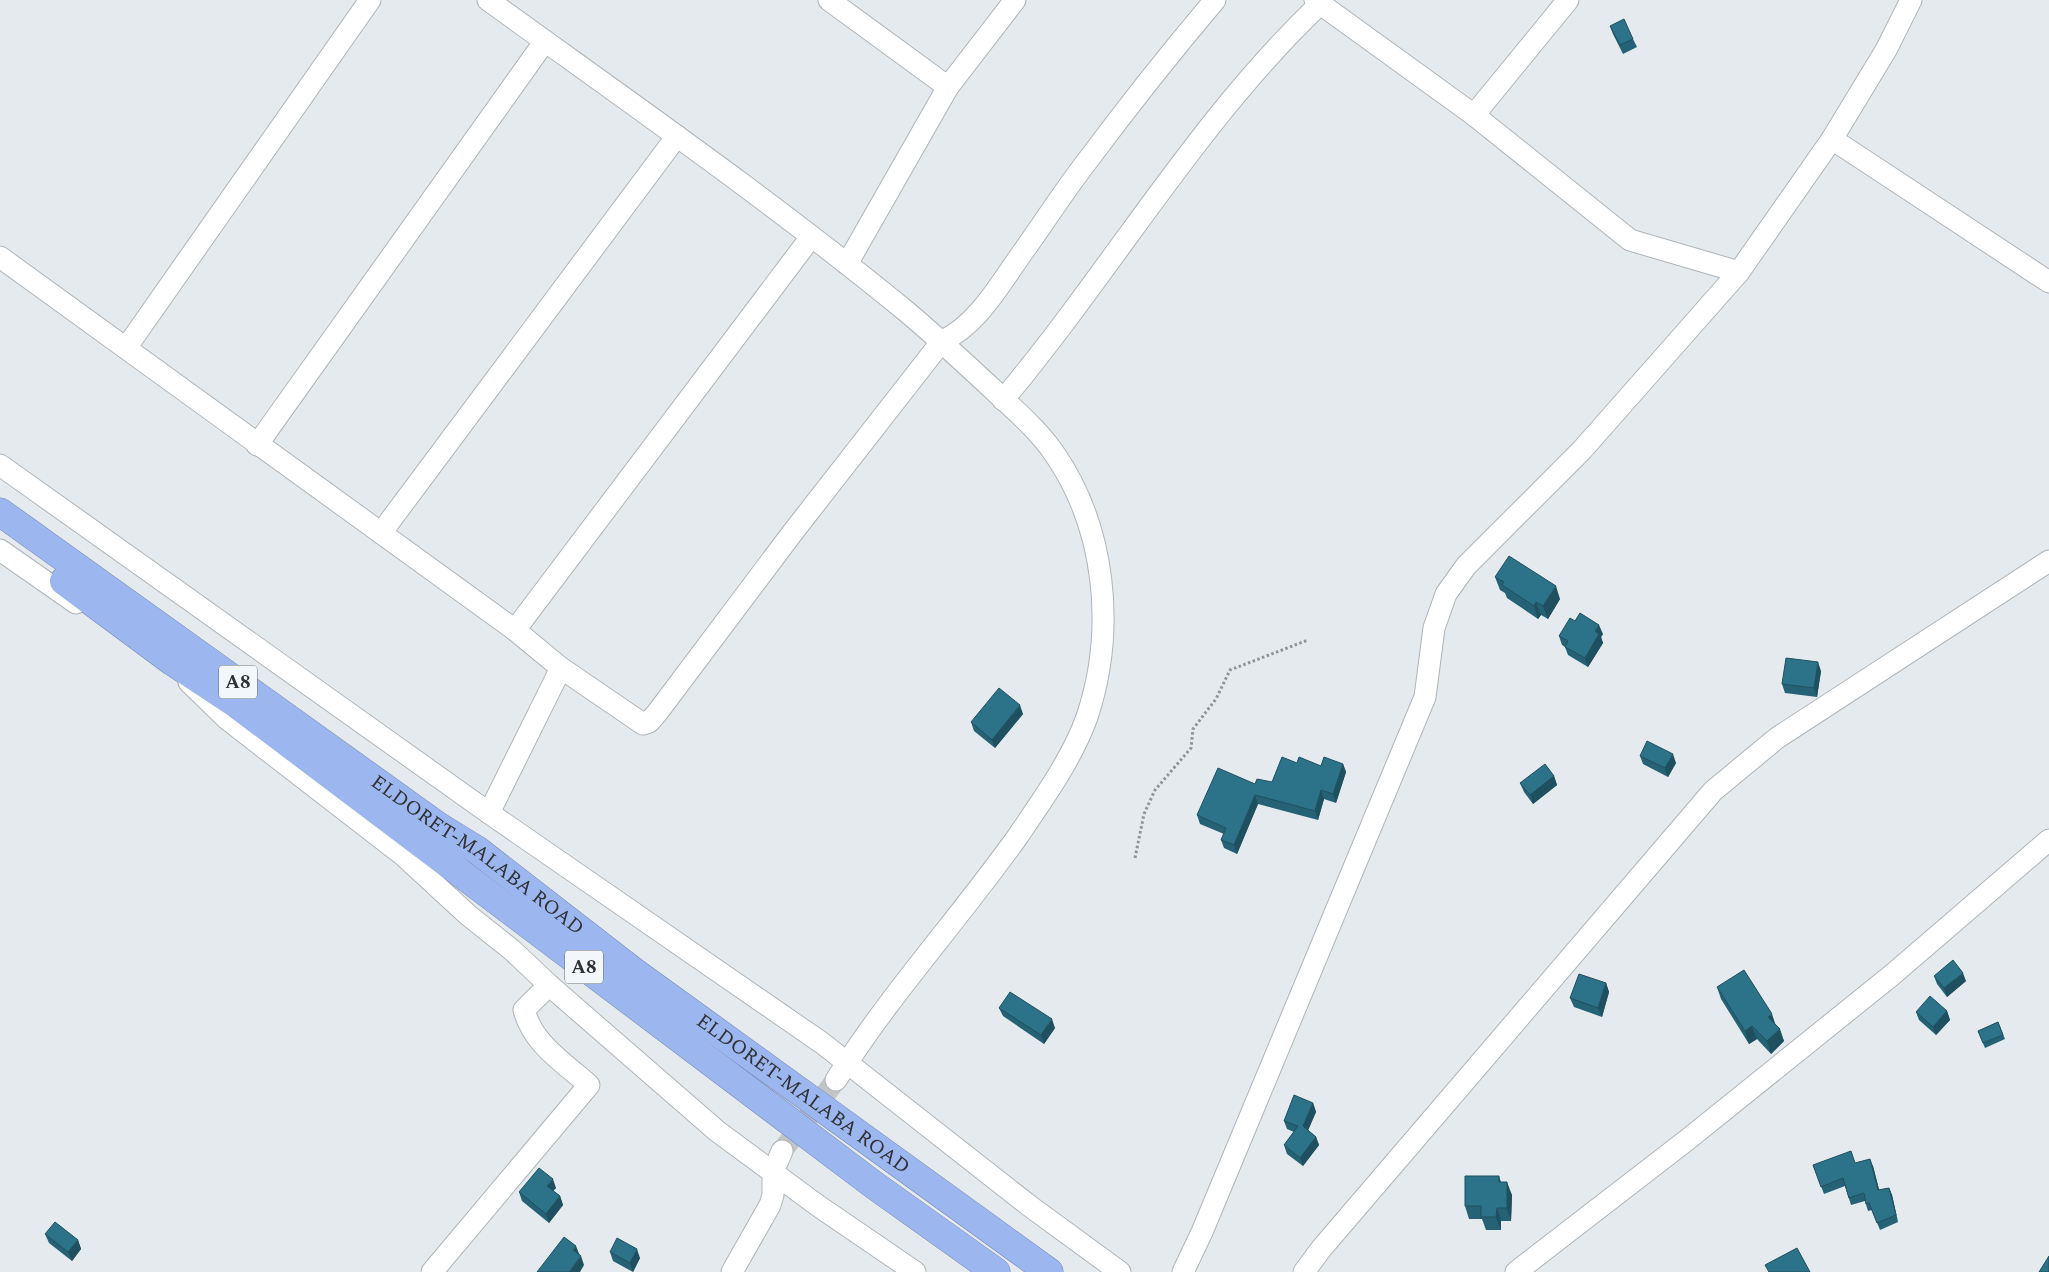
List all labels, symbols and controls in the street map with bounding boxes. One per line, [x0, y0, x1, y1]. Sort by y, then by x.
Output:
road number: A8 [219, 666, 257, 699]
street label: ELDORET-MALABA ROAD [365, 767, 590, 943]
road number: A8 [565, 950, 603, 984]
street label: ELDORET-MALABA ROAD [690, 1006, 916, 1182]

